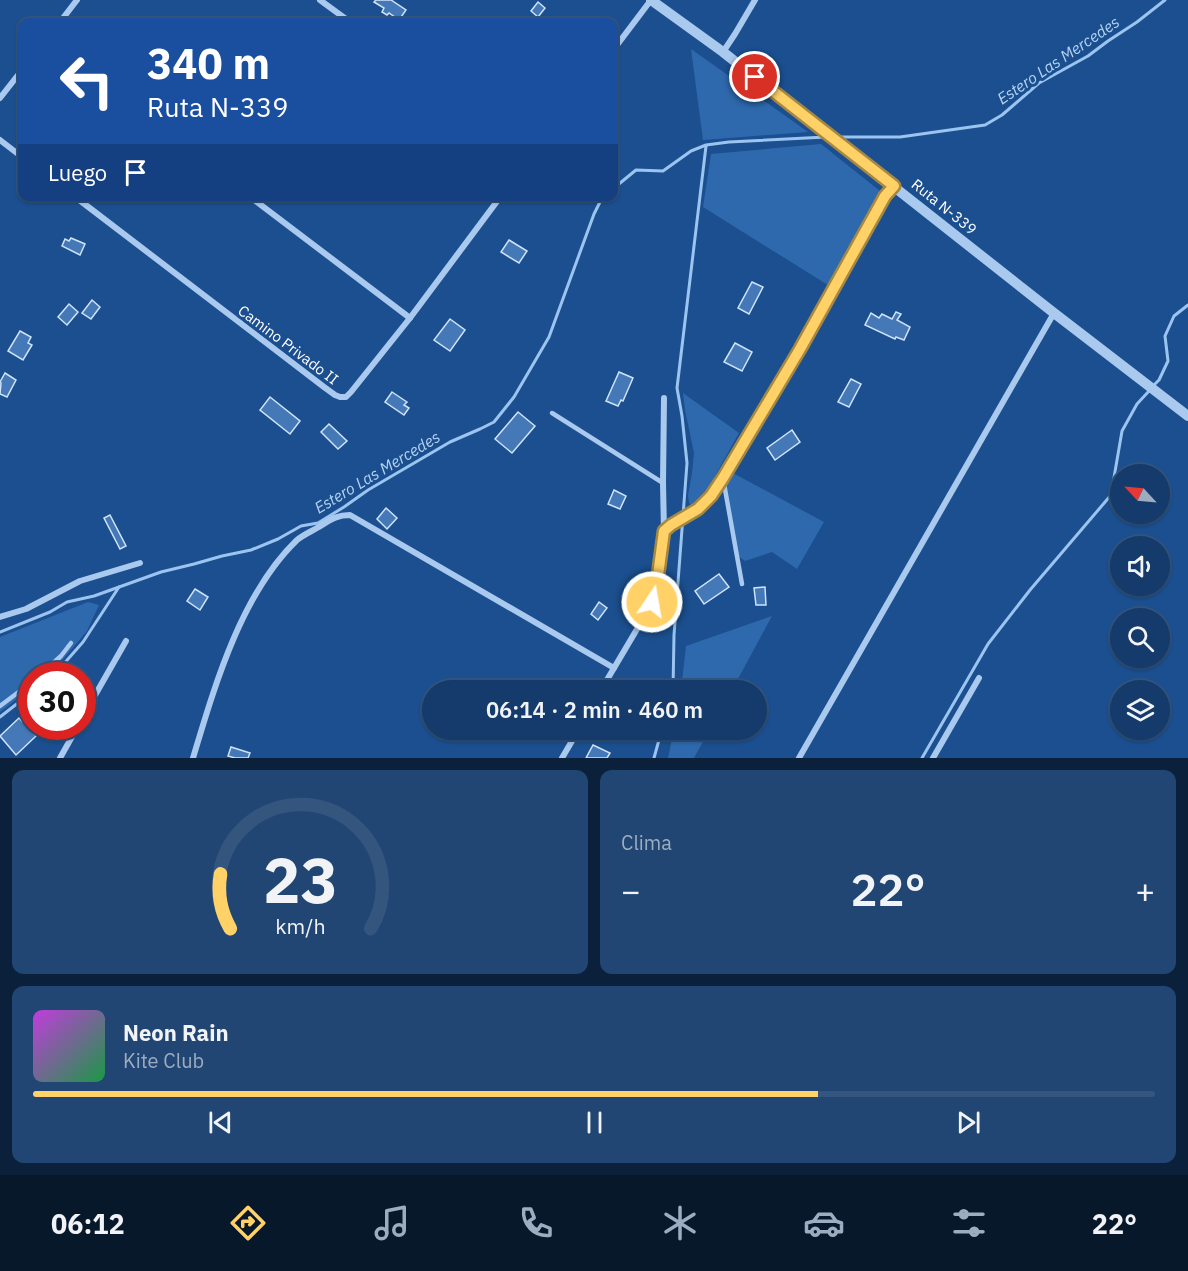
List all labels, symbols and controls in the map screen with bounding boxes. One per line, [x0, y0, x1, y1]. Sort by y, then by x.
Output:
water label: Estero Las Mercedes [993, 12, 1123, 108]
text: 340 m [147, 36, 270, 91]
icon: left [48, 42, 126, 120]
pin [729, 51, 780, 102]
icon: arrive [738, 60, 771, 93]
text: Ruta N-339 [147, 89, 288, 124]
icon: arrive [119, 156, 152, 189]
text: Luego [48, 158, 107, 187]
street label: Ruta N-339 [908, 175, 981, 239]
street label: Camino Privado II [234, 301, 342, 389]
water label: Estero Las Mercedes [310, 427, 444, 517]
north arrow [1110, 464, 1170, 524]
map controls [1110, 464, 1170, 740]
button: sound [1110, 536, 1170, 596]
position arrow [620, 570, 684, 634]
button: search [1110, 608, 1170, 668]
speed limit sign: 30 [18, 662, 96, 740]
button: layers [1110, 680, 1170, 740]
text: 06:14 · 2 min · 460 m [486, 695, 703, 724]
text: Clima [621, 829, 672, 856]
text: 23 [263, 839, 337, 920]
text: 22° [850, 860, 926, 918]
text: − [621, 869, 641, 912]
text: + [1135, 869, 1155, 912]
text: km/h [275, 912, 325, 940]
text: Neon Rain [123, 1018, 229, 1047]
text: Kite Club [123, 1047, 204, 1074]
icon: previous [204, 1106, 237, 1139]
icon: pause [578, 1106, 611, 1139]
icon: next [952, 1106, 985, 1139]
icon: directions [227, 1202, 269, 1244]
icon: music [371, 1202, 413, 1244]
icon: phone [515, 1202, 557, 1244]
icon: climate [659, 1202, 701, 1244]
icon: car [803, 1202, 845, 1244]
icon: filters [948, 1202, 990, 1244]
text: 06:12 [51, 1206, 125, 1241]
text: 22° [1092, 1206, 1137, 1241]

